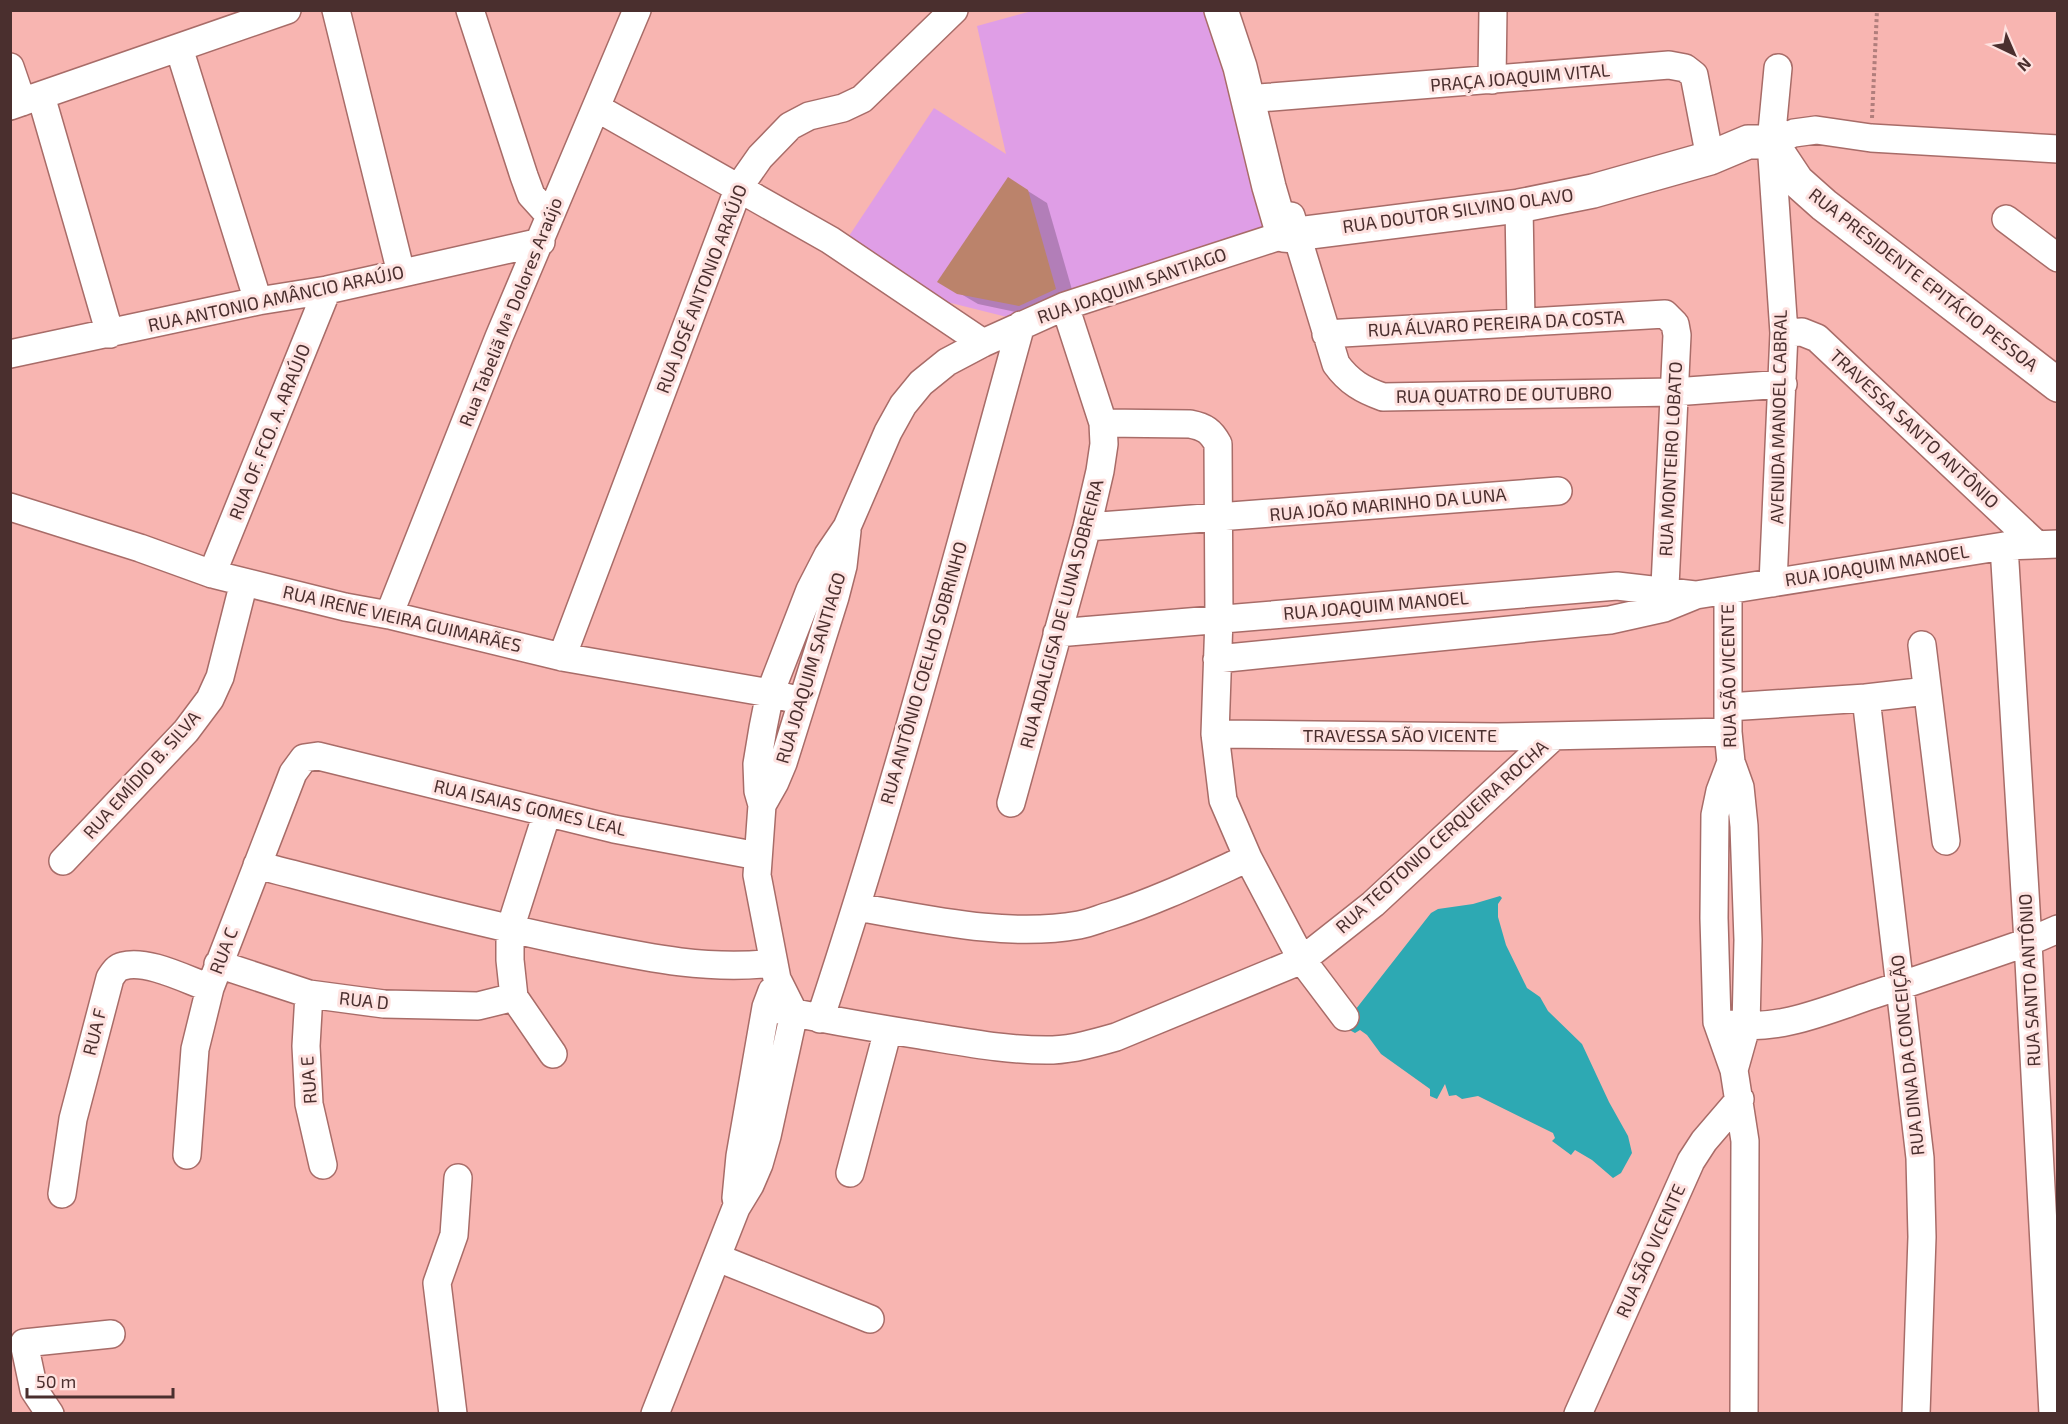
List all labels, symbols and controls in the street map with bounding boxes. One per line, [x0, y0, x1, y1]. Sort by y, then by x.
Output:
north arrow [1984, 24, 2044, 84]
text: N [2014, 54, 2036, 76]
street label: PRAÇA JOAQUIM VITAL [1429, 58, 1611, 97]
street label: RUA JOSÉ ANTONIO ARAÚJO [651, 181, 751, 396]
street label: RUA DOUTOR SILVINO OLAVO [1341, 183, 1575, 237]
street label: RUA PRESIDENTE EPITÁCIO PESSOA [1805, 183, 2043, 376]
street label: Rua Tabeliã Mª Dolores Araújo [454, 194, 566, 429]
street label: RUA JOAQUIM SANTIAGO [1034, 242, 1229, 328]
street label: RUA ANTONIO AMÂNCIO ARAÚJO [146, 260, 406, 336]
street label: RUA ÁLVARO PEREIRA DA COSTA [1367, 305, 1626, 341]
street label: AVENIDA MANOEL CABRAL [1765, 310, 1791, 524]
street label: RUA OF. FCO. A. ARAÚJO [224, 340, 314, 523]
street label: TRAVESSA SANTO ANTÔNIO [1825, 344, 2004, 513]
street label: RUA MONTEIRO LOBATO [1654, 361, 1686, 557]
street label: RUA QUATRO DE OUTUBRO [1396, 381, 1612, 407]
street label: RUA ADALGISA DE LUNA SOBREIRA [1015, 476, 1108, 751]
street label: RUA JOÃO MARINHO DA LUNA [1269, 483, 1508, 525]
street label: RUA ANTÔNIO COELHO SOBRINHO [875, 539, 971, 807]
street label: RUA JOAQUIM MANOEL [1783, 540, 1971, 590]
street label: RUA JOAQUIM SANTIAGO [770, 569, 850, 766]
street label: RUA IRENE VIEIRA GUIMARÃES [281, 580, 524, 656]
street label: RUA JOAQUIM MANOEL [1282, 586, 1470, 624]
street label: RUA SÃO VICENTE [1716, 604, 1740, 748]
street label: RUA EMÍDIO B. SILVA [78, 705, 205, 843]
street label: TRAVESSA SÃO VICENTE [1303, 724, 1497, 746]
street label: RUA TEOTONIO CERQUEIRA ROCHA [1331, 735, 1553, 937]
street label: RUA ISAIAS GOMES LEAL [432, 774, 629, 840]
street label: RUA SANTO ANTÔNIO [2013, 893, 2045, 1067]
street label: RUA C [204, 924, 242, 977]
street label: RUA DINA DA CONCEIÇÃO [1886, 953, 1929, 1157]
street label: RUA D [338, 986, 390, 1014]
street label: RUA F [78, 1006, 111, 1057]
street label: RUA E [295, 1055, 321, 1105]
street label: RUA SÃO VICENTE [1611, 1180, 1689, 1321]
scale bar [27, 1361, 172, 1399]
text: 50 m [36, 1370, 76, 1392]

